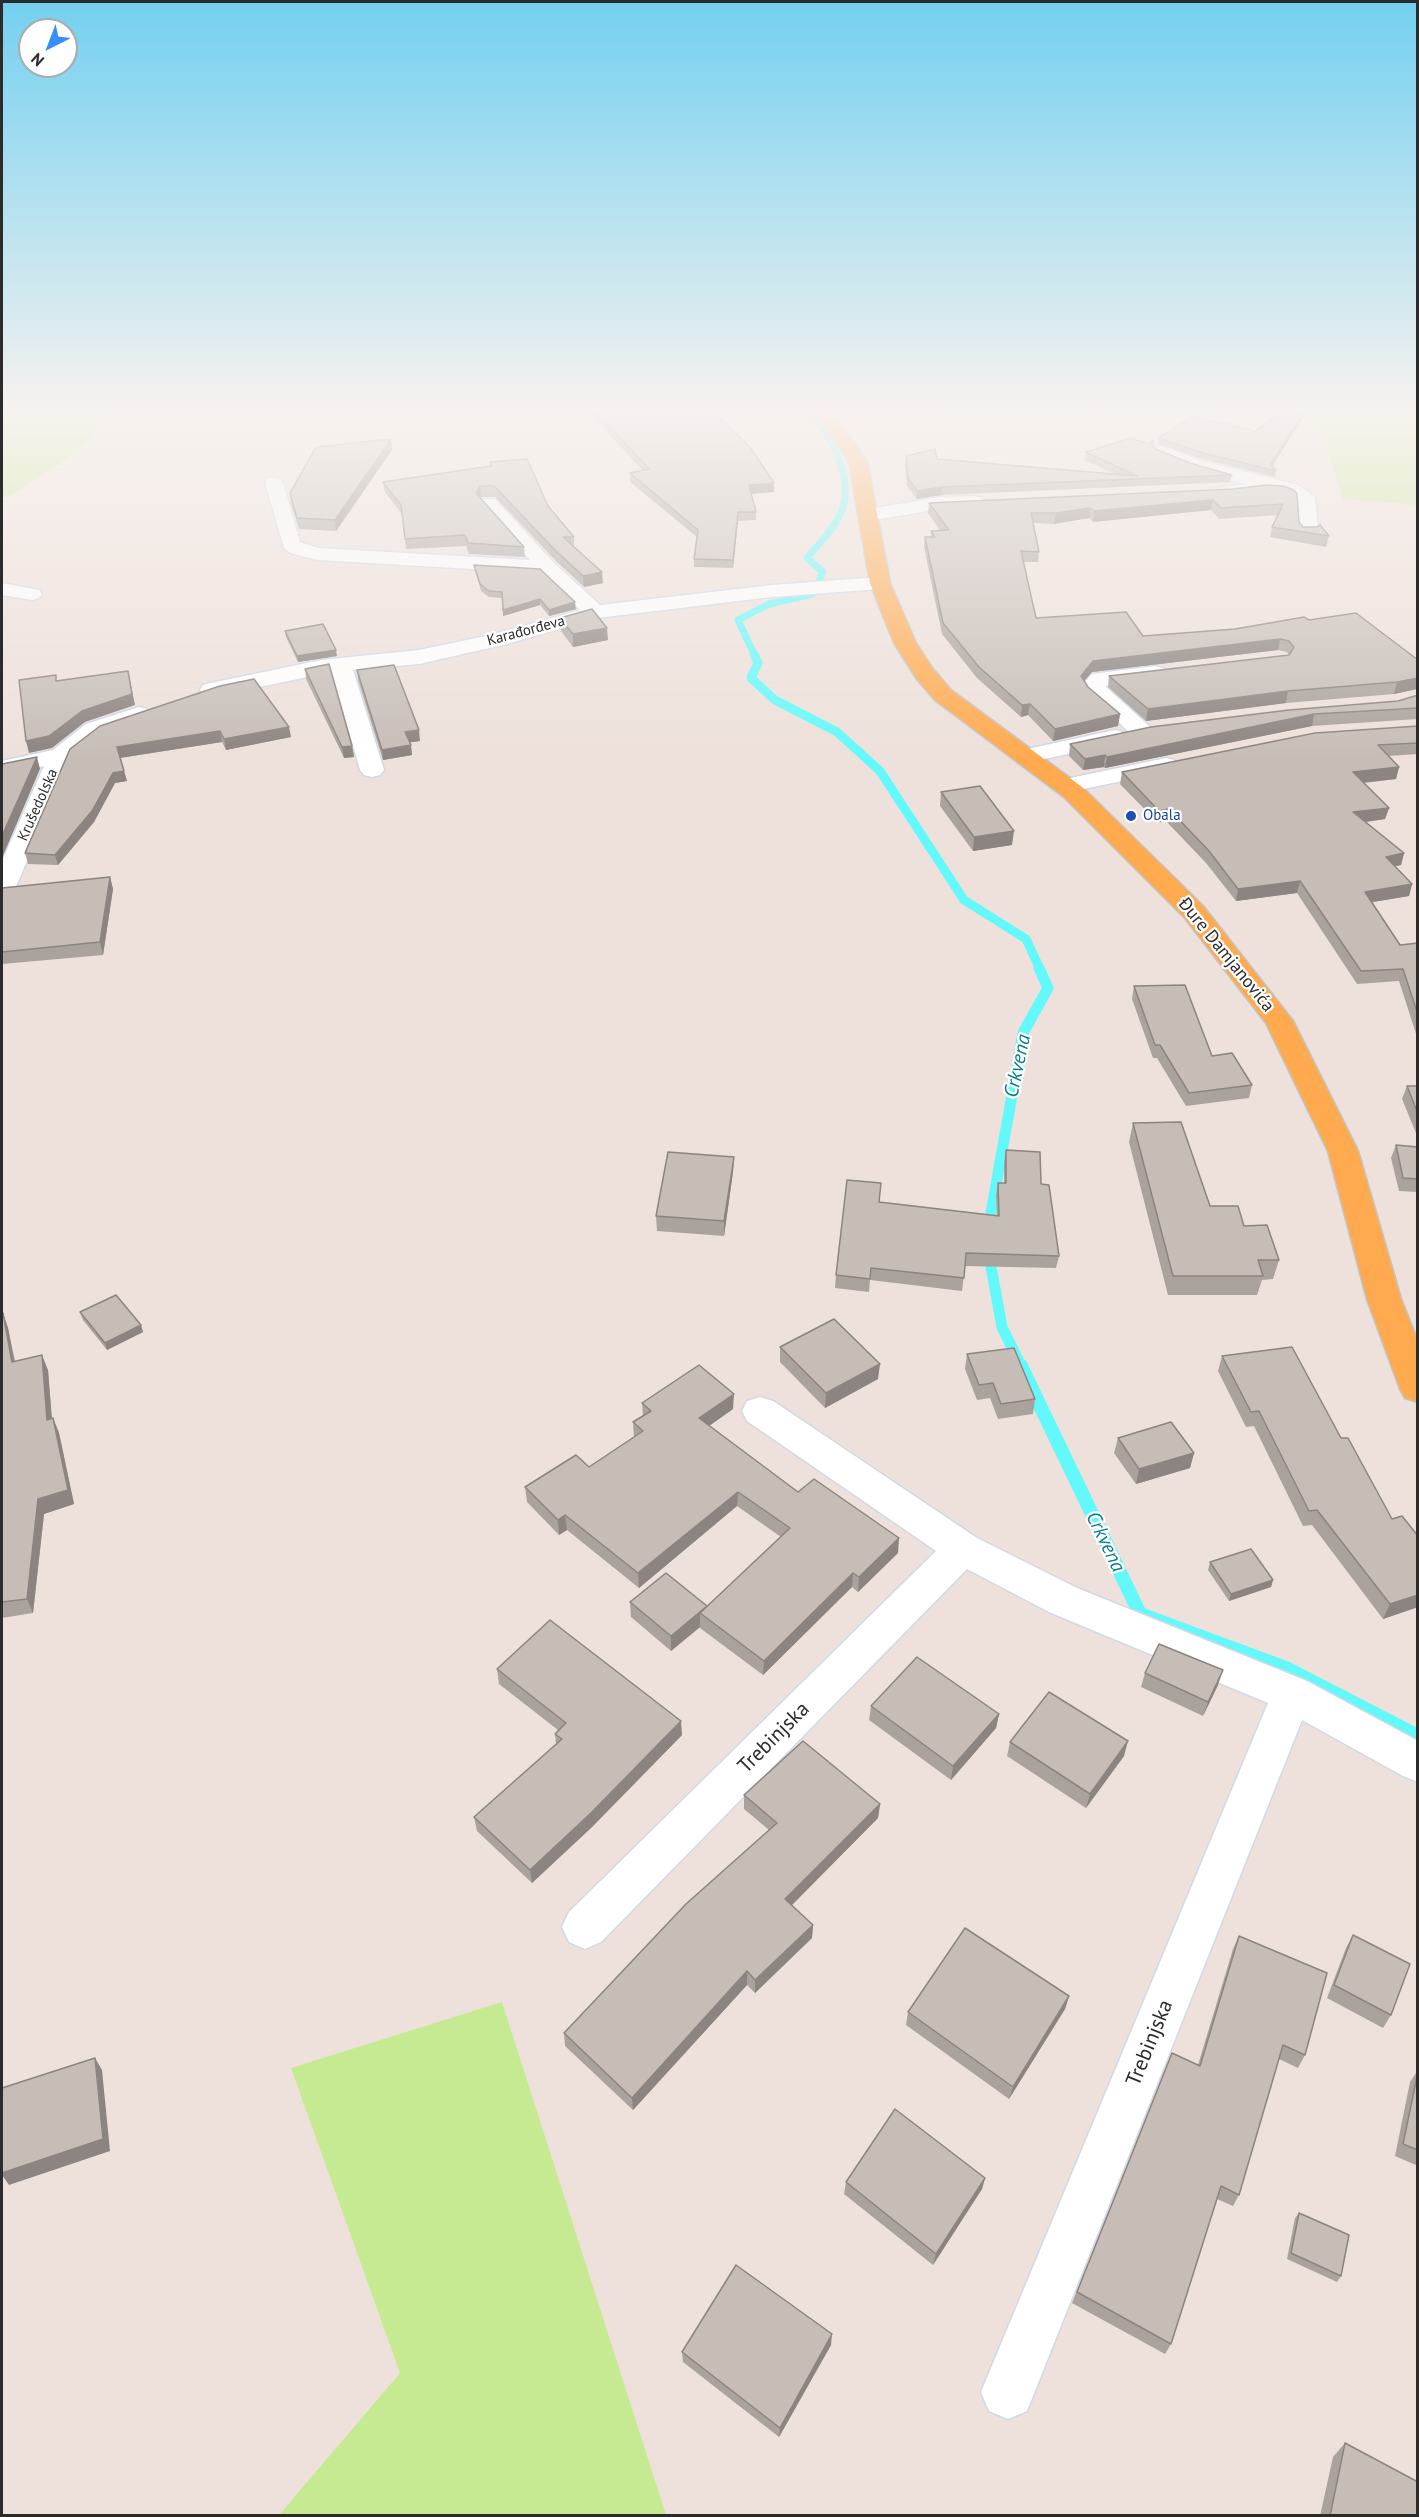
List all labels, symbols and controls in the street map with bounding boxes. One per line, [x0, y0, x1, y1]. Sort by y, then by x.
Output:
north arrow [18, 18, 78, 78]
text: N [27, 49, 48, 71]
street label: Karađorđeva [485, 612, 567, 650]
street label: Krušedolska [14, 766, 62, 844]
place label: Obala [1143, 807, 1181, 825]
marker: Obala [1124, 809, 1138, 823]
street label: Đure Damjanovića [1173, 894, 1279, 1016]
water label: Crkvena [1000, 1032, 1036, 1100]
water label: Crkvena [1080, 1508, 1130, 1576]
street label: Trebinjska [733, 1697, 815, 1779]
street label: Trebinjska [1121, 1996, 1179, 2090]

